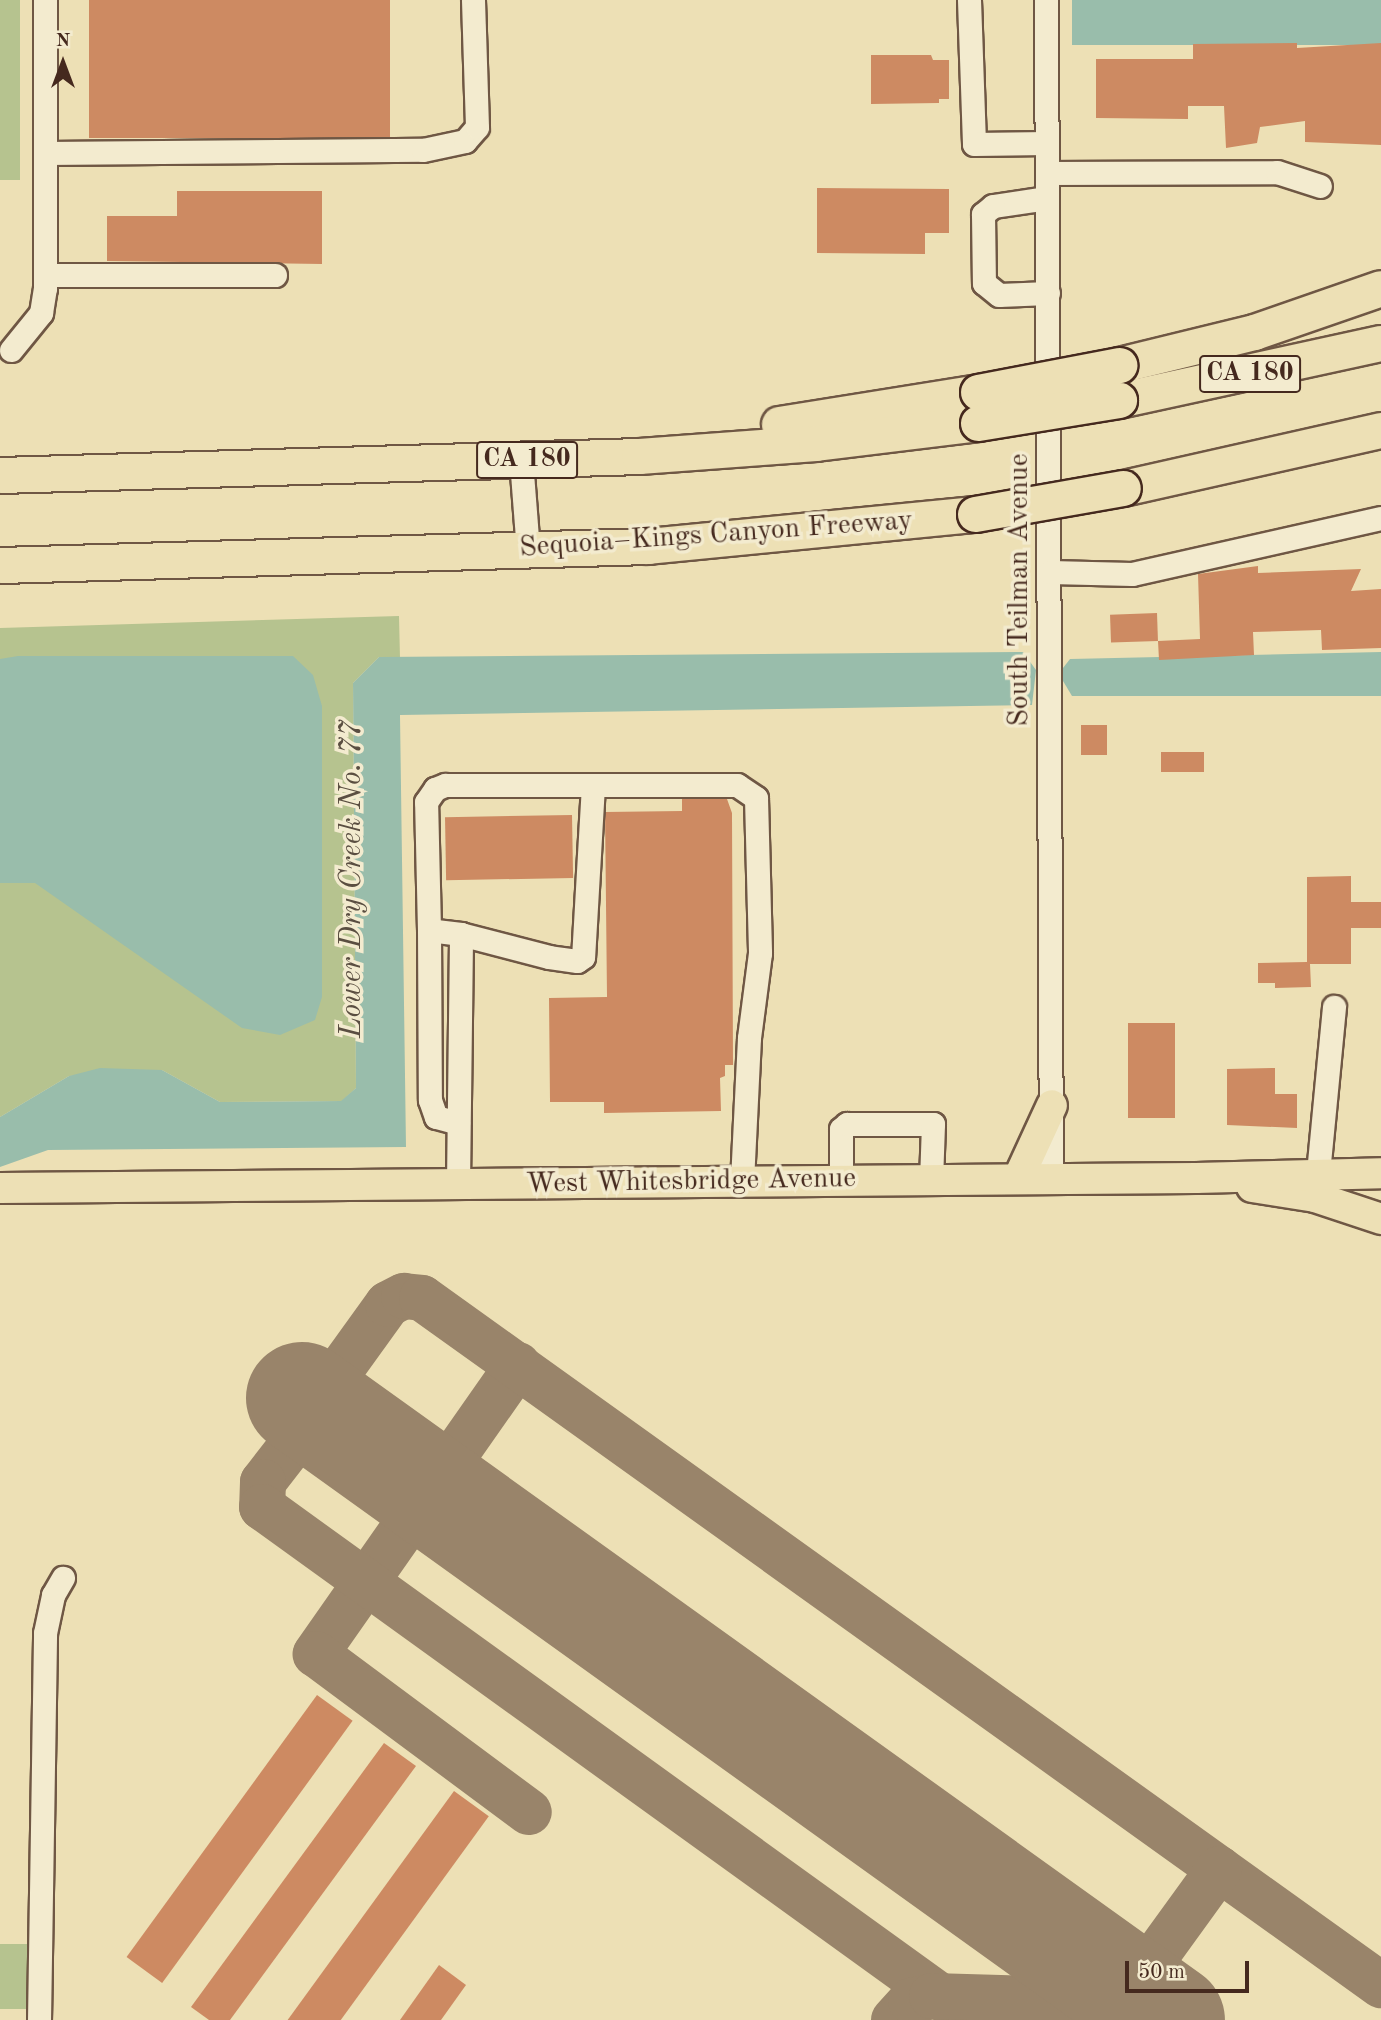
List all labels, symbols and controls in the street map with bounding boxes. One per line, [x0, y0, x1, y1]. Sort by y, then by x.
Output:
north arrow [28, 28, 98, 98]
text: N [56, 32, 70, 51]
road number: CA 180 [1198, 352, 1302, 396]
road number: CA 180 [475, 437, 580, 482]
street label: South Teilman Avenue [1003, 453, 1037, 727]
street label: Sequoia–Kings Canyon Freeway [518, 504, 914, 566]
water label: Lower Dry Creek No. 77 [334, 720, 370, 1038]
street label: West Whitesbridge Avenue [526, 1162, 856, 1202]
scale bar [1129, 1946, 1253, 1990]
text: 50 m [1138, 1962, 1185, 1983]

